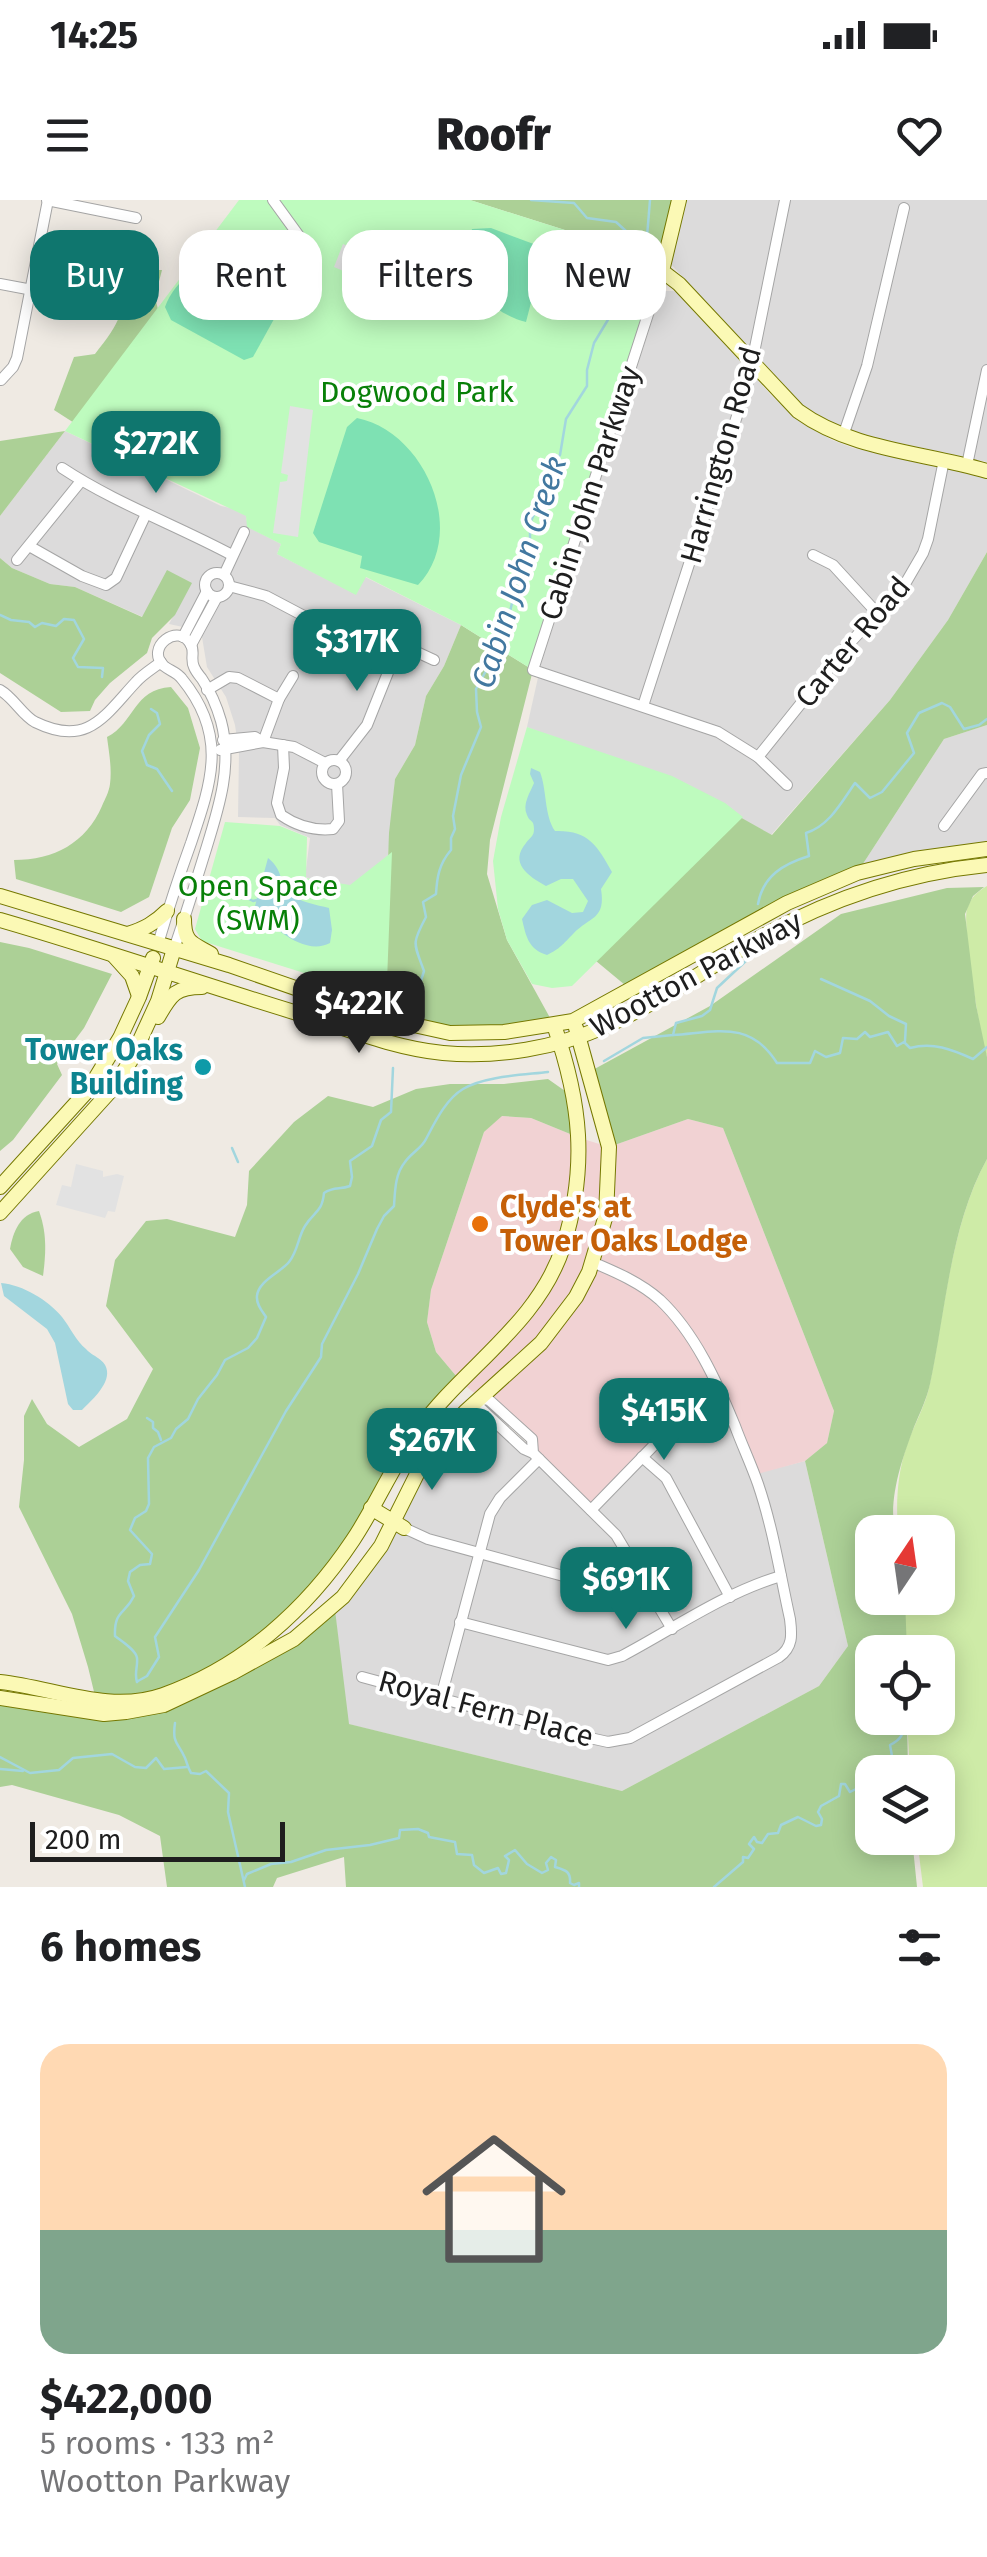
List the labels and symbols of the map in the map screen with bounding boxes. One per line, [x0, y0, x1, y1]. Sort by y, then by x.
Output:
street label: Harrington Road [673, 342, 769, 568]
street label: Cabin John Parkway [532, 361, 648, 625]
park label: Dogwood Park [320, 374, 515, 410]
pin: $272K [86, 411, 226, 496]
water label: Cabin John Creek [464, 451, 574, 693]
street label: Carter Road [788, 569, 918, 715]
pin: $317K [287, 609, 427, 694]
park label: Open Space (SWM) [178, 868, 338, 938]
street label: Wootton Parkway [584, 903, 808, 1045]
pin: $422K [289, 971, 429, 1056]
place label: Tower Oaks Building [25, 1032, 183, 1102]
marker: Tower Oaks Building [192, 1056, 214, 1078]
place label: Clyde's at Tower Oaks Lodge [500, 1189, 748, 1259]
marker: Clyde's at Tower Oaks Lodge [469, 1213, 491, 1235]
pin: $415K [594, 1378, 734, 1463]
pin: $267K [362, 1408, 502, 1493]
north arrow [855, 1515, 955, 1615]
pin: $691K [556, 1547, 696, 1632]
street label: Royal Fern Place [374, 1663, 598, 1755]
scale bar [30, 1817, 285, 1862]

